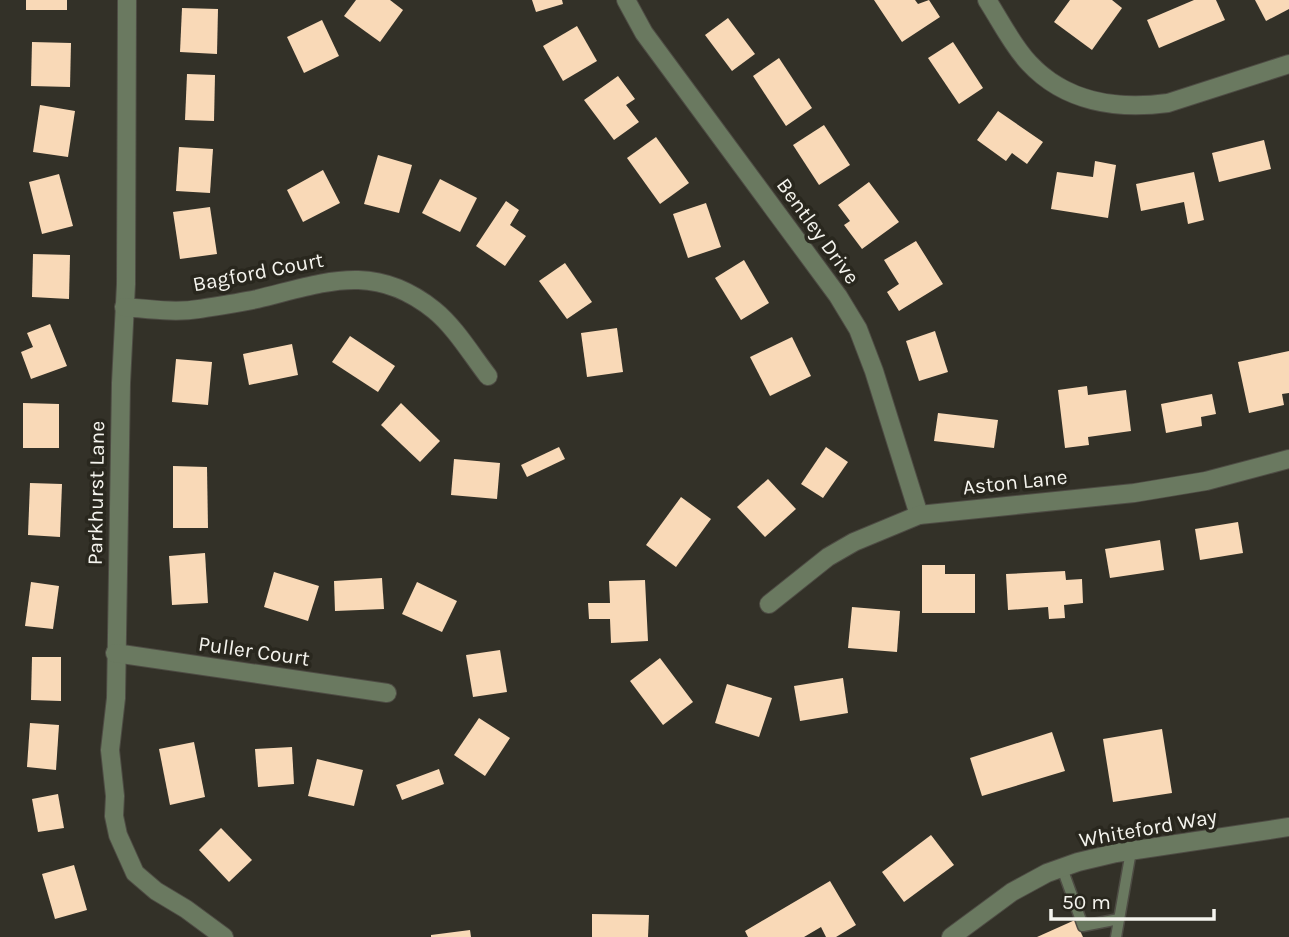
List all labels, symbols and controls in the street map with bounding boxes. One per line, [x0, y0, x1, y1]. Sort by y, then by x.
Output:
street label: Bentley Drive [772, 173, 864, 289]
street label: Bagford Court [191, 248, 326, 296]
street label: Parkhurst Lane [83, 421, 109, 565]
street label: Aston Lane [962, 465, 1068, 499]
street label: Puller Court [197, 631, 311, 671]
street label: Whiteford Way [1077, 804, 1219, 852]
scale bar [1051, 878, 1214, 922]
text: 50 m [1062, 890, 1111, 914]

